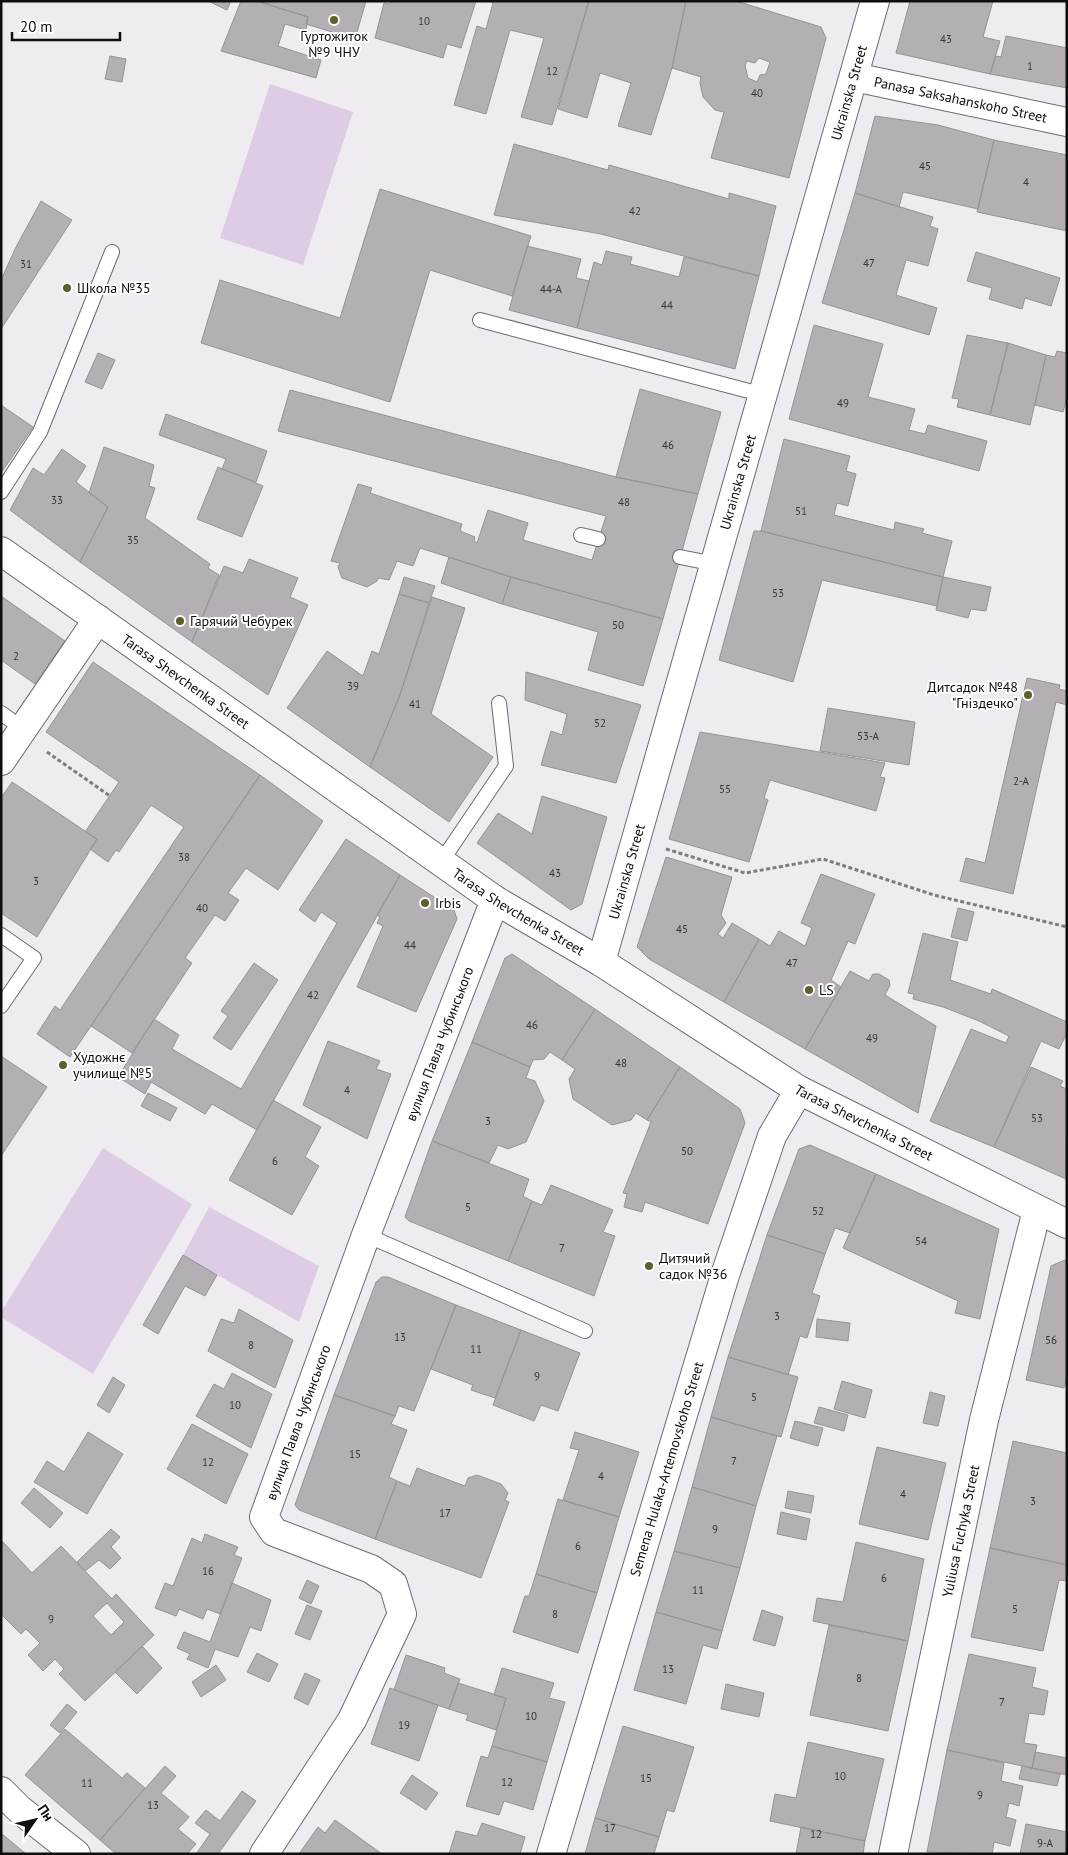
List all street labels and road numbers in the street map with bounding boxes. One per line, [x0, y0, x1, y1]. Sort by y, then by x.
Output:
street label: Ukrainska Street [827, 43, 871, 142]
street label: Panasa Saksahanskoho Street [872, 72, 1049, 127]
street label: Ukrainska Street [716, 432, 760, 532]
street label: Tarasa Shevchenka Street [118, 630, 253, 733]
street label: Ukrainska Street [605, 822, 649, 921]
street label: Tarasa Shevchenka Street [449, 864, 588, 960]
street label: вулиця Павла Чубинського [402, 964, 477, 1124]
street label: Tarasa Shevchenka Street [791, 1081, 936, 1165]
street label: вулиця Павла Чубинського [262, 1342, 335, 1503]
street label: Semena Hulaka-Artemovskoho Street [626, 1359, 708, 1579]
street label: Yuliusa Fuchyka Street [938, 1463, 983, 1599]

